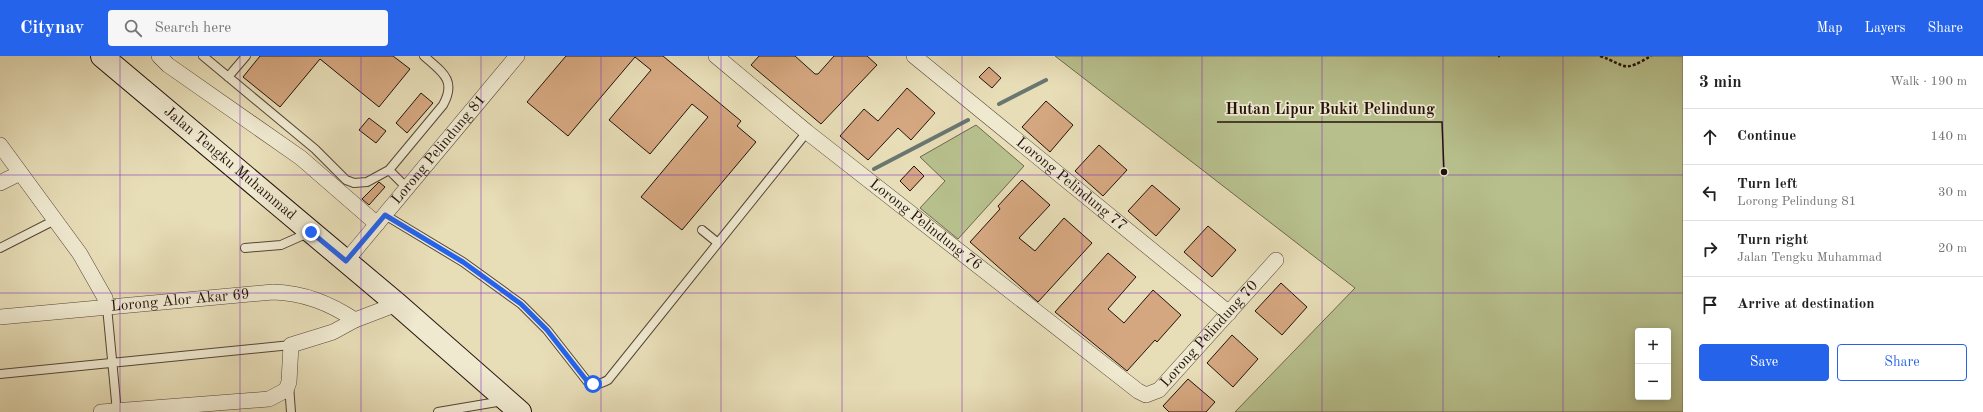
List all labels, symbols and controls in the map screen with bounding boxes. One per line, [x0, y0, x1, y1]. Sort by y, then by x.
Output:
search box [108, 10, 388, 46]
icon: search [122, 17, 144, 39]
text: Citynav [20, 19, 84, 38]
text: Search here [154, 21, 231, 36]
text: Map [1817, 21, 1843, 35]
text: Layers [1865, 21, 1906, 35]
text: Share [1928, 21, 1963, 35]
text: 3 min [1699, 74, 1742, 91]
text: Walk · 190 m [1890, 75, 1967, 88]
street label: Lorong Pelindung 81 [389, 92, 489, 207]
callout: Hutan Lipur Bukit Pelindung [1217, 94, 1442, 122]
text: Hutan Lipur Bukit Pelindung [1225, 102, 1435, 118]
street label: Jalan Tengku Muhammad [161, 104, 299, 223]
icon: ahead [1699, 126, 1721, 148]
text: Continue [1737, 129, 1796, 144]
text: 140 m [1930, 130, 1967, 143]
street label: Lorong Pelindung 77 [1013, 135, 1129, 234]
street label: Lorong Pelindung 76 [867, 176, 984, 273]
text: Turn left [1737, 177, 1797, 192]
icon: left [1699, 182, 1721, 204]
text: 30 m [1938, 186, 1967, 199]
text: Lorong Pelindung 81 [1737, 195, 1856, 208]
route end [302, 223, 320, 241]
text: Turn right [1737, 233, 1808, 248]
icon: right [1699, 238, 1721, 260]
text: 20 m [1938, 242, 1967, 255]
text: Jalan Tengku Muhammad [1737, 251, 1882, 264]
street label: Lorong Pelindung 70 [1158, 278, 1261, 390]
street label: Lorong Alor Akar 69 [110, 287, 250, 314]
icon: arrive [1699, 294, 1721, 316]
text: Arrive at destination [1737, 297, 1875, 312]
map controls [1635, 328, 1671, 400]
button: + [1635, 328, 1671, 364]
button: Save [1699, 344, 1829, 381]
button: Share [1837, 344, 1967, 381]
button: − [1635, 364, 1671, 400]
route start [584, 375, 602, 393]

